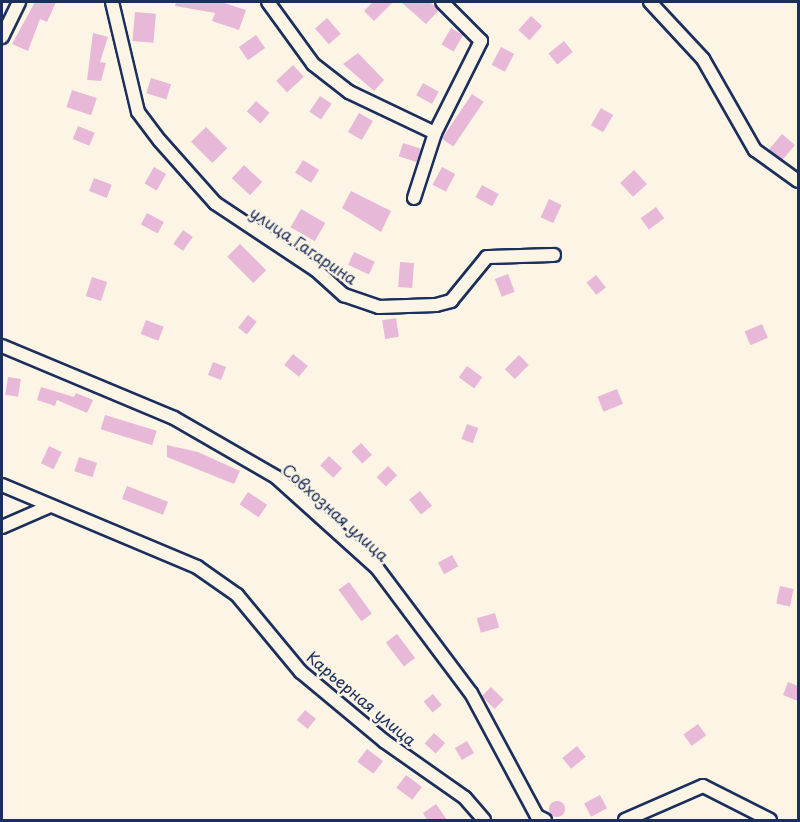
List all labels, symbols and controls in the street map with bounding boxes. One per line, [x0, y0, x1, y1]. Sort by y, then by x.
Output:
street label: улица Гагарина [247, 202, 361, 288]
street label: Совхозная улица [278, 459, 394, 565]
street label: Карьерная улица [303, 646, 421, 750]

